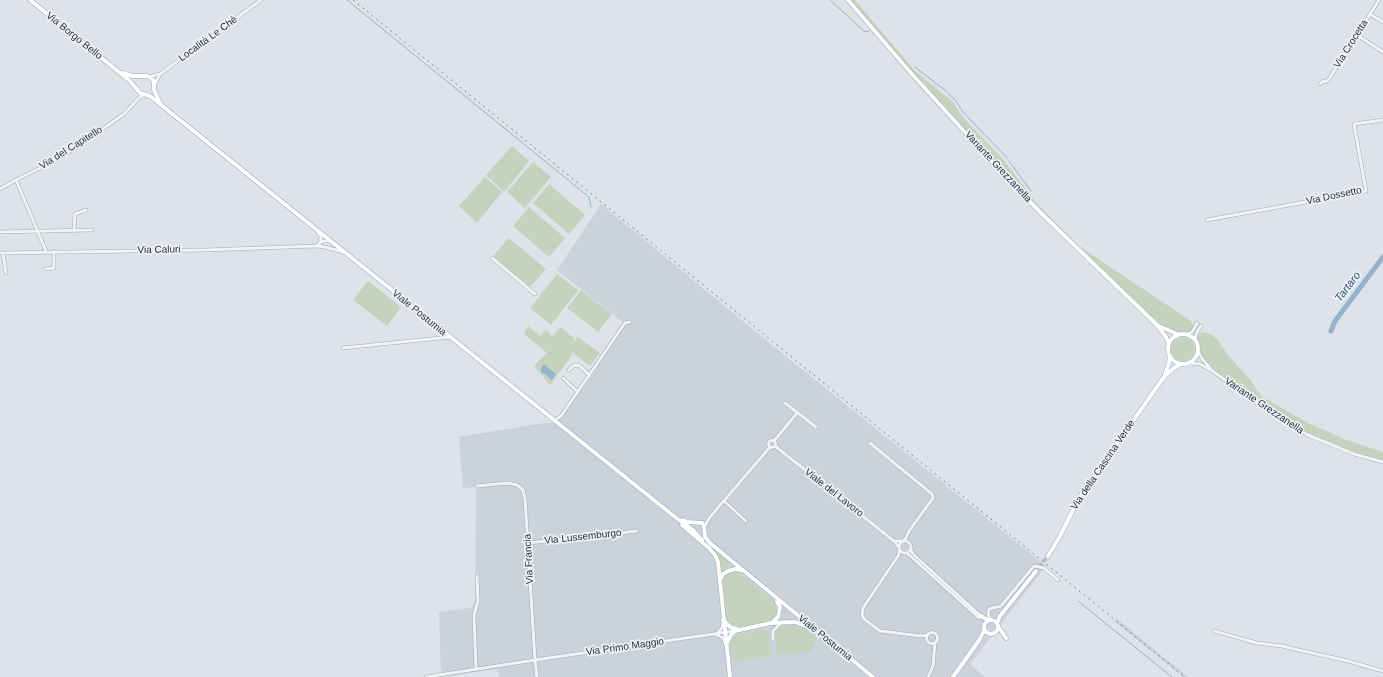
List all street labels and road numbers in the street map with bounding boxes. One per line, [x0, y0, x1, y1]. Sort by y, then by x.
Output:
street label: Via Borgo Bello [44, 10, 104, 62]
street label: Località Le Chè [176, 14, 240, 64]
street label: Via Crocetta [1331, 18, 1371, 70]
street label: Via del Capitello [37, 124, 105, 172]
street label: Variante Grezzanella [962, 129, 1034, 205]
street label: Via Dossetto [1305, 184, 1363, 208]
street label: Via Caluri [137, 244, 181, 256]
street label: Viale Postumia [389, 287, 449, 339]
street label: Variante Grezzanella [1222, 375, 1306, 437]
street label: Via della Cascina Verde [1068, 418, 1138, 512]
street label: Viale del Lavoro [802, 466, 866, 520]
street label: Via Lussemburgo [544, 527, 622, 547]
street label: Via Francia [522, 534, 536, 584]
street label: Viale Postumia [795, 612, 855, 664]
street label: Via Primo Maggio [585, 636, 665, 658]

